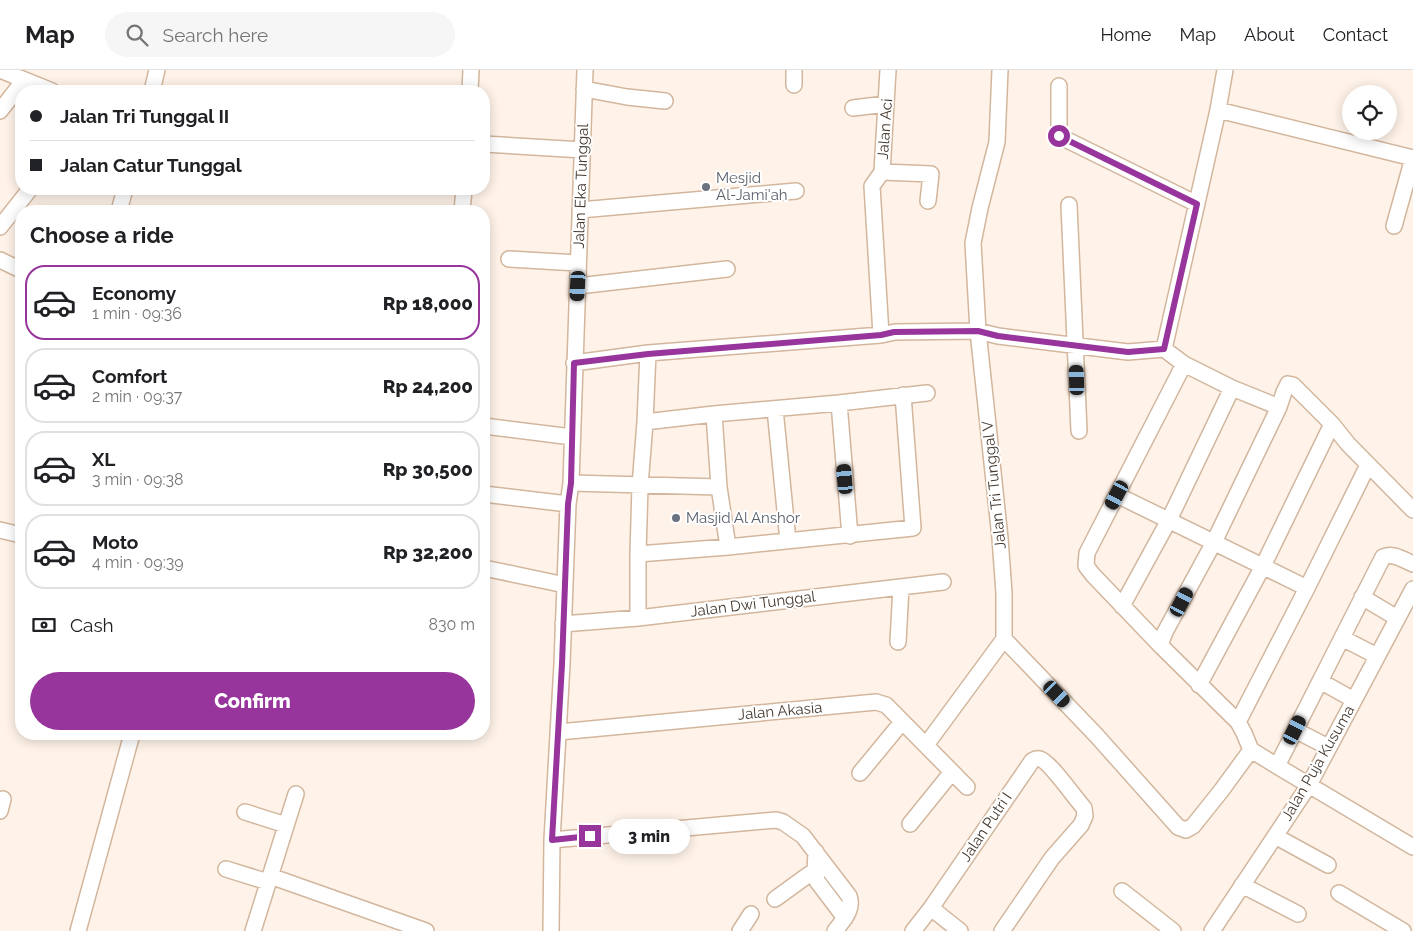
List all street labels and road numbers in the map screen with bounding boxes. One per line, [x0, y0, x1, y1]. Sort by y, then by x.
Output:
street label: Jalan Aci [874, 98, 896, 160]
street label: Jalan Eka Tunggal [570, 122, 592, 249]
street label: Jalan Tri Tunggal V [978, 420, 1010, 550]
street label: Jalan Dwi Tunggal [689, 587, 818, 621]
street label: Jalan Akasia [737, 698, 823, 724]
street label: Jalan Puja Kusuma [1278, 702, 1358, 824]
street label: Jalan Putri I [956, 789, 1016, 865]

